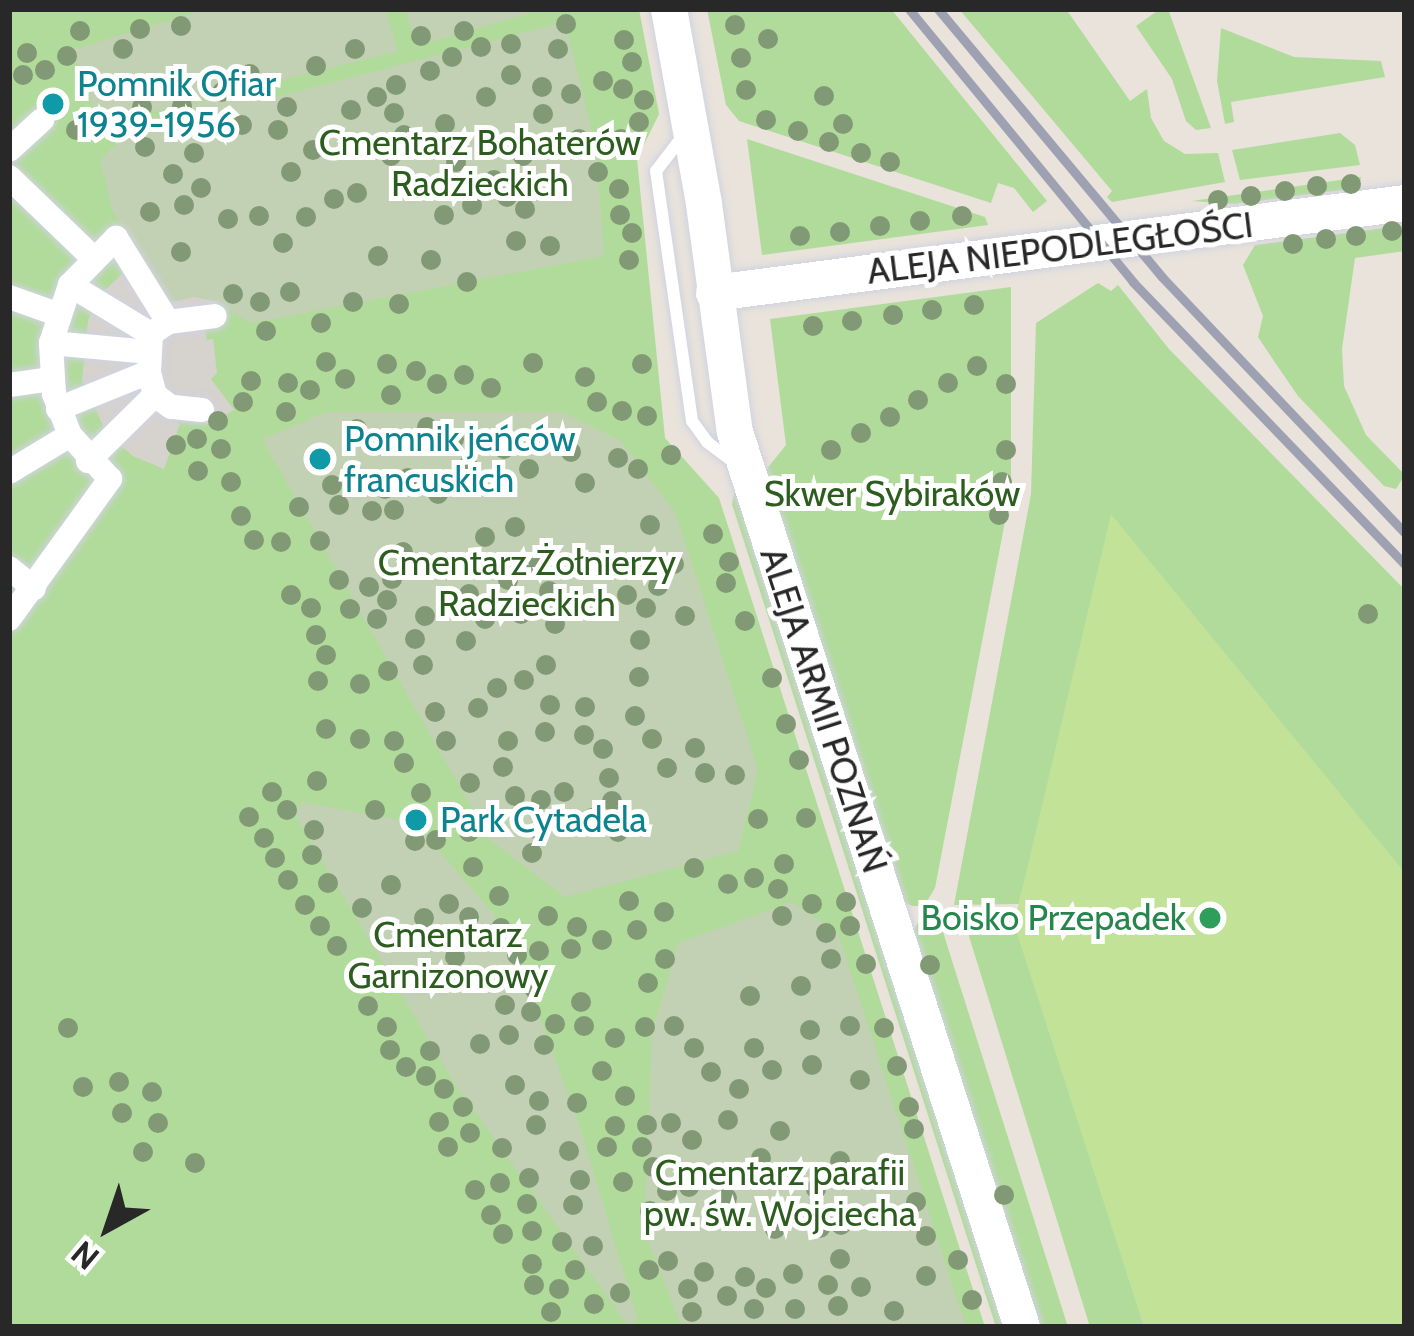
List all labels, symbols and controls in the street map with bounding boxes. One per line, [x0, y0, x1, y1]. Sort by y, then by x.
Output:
place label: Pomnik Ofiar 1939-1956 [77, 61, 276, 146]
marker: Pomnik Ofiar 1939-1956 [40, 91, 66, 117]
park label: Cmentarz Bohaterów Radzieckich [319, 120, 641, 205]
street label: ALEJA NIEPODLEGŁOŚCI [865, 203, 1255, 293]
place label: Pomnik jeńców francuskich [344, 416, 575, 501]
marker: Pomnik jeńców francuskich [307, 446, 333, 472]
park label: Skwer Sybiraków [764, 472, 1020, 516]
park label: Cmentarz Żołnierzy Radzieckich [378, 540, 676, 625]
street label: ALEJA ARMII POZNAŃ [751, 542, 897, 878]
place label: Park Cytadela [440, 798, 647, 842]
marker: Park Cytadela [403, 807, 429, 833]
place label: Boisko Przepadek [920, 896, 1186, 940]
marker: Boisko Przepadek [1197, 905, 1223, 931]
park label: Cmentarz Garnizonowy [348, 912, 548, 997]
park label: Cmentarz parafii pw. św. Wojciecha [644, 1150, 916, 1235]
north arrow [48, 1168, 168, 1288]
text: N [63, 1233, 107, 1278]

